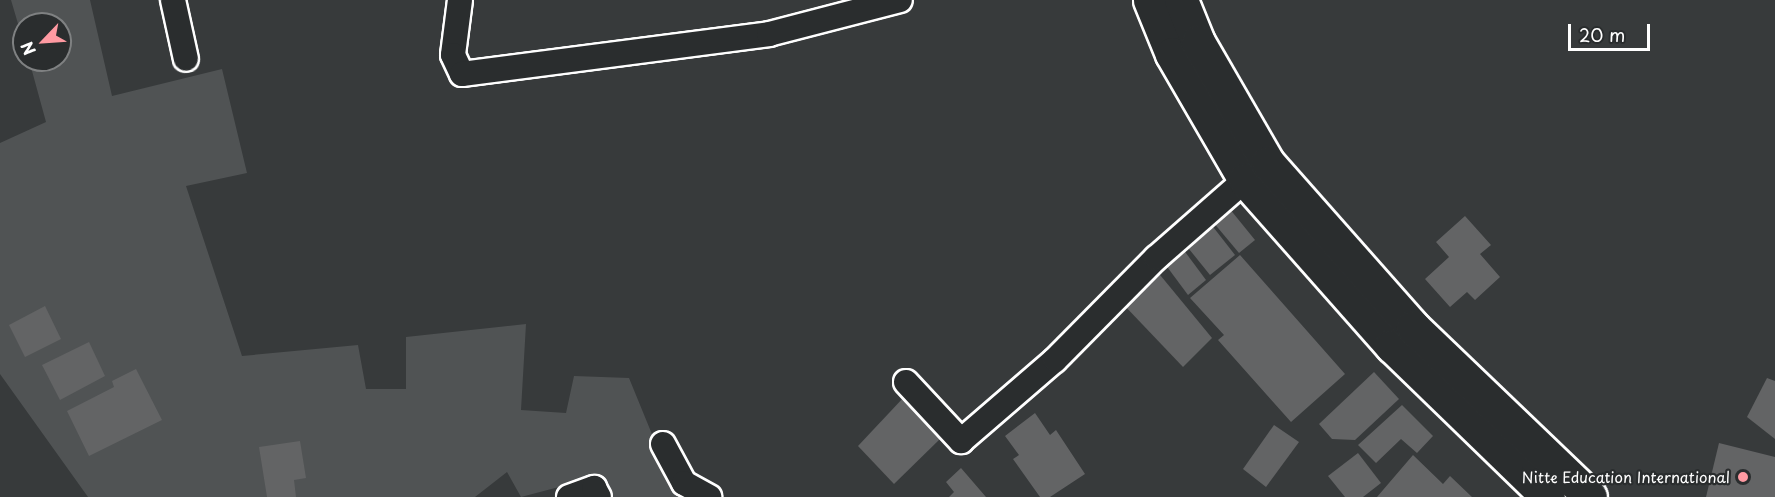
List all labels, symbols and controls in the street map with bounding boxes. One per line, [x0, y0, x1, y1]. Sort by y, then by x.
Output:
north arrow [12, 12, 72, 72]
scale bar [1571, 12, 1654, 50]
text: 20 m [1579, 21, 1625, 48]
text: N [14, 38, 41, 60]
place label: Nitte Education International [1519, 468, 1730, 486]
marker: Nitte Education International [1734, 468, 1752, 486]

